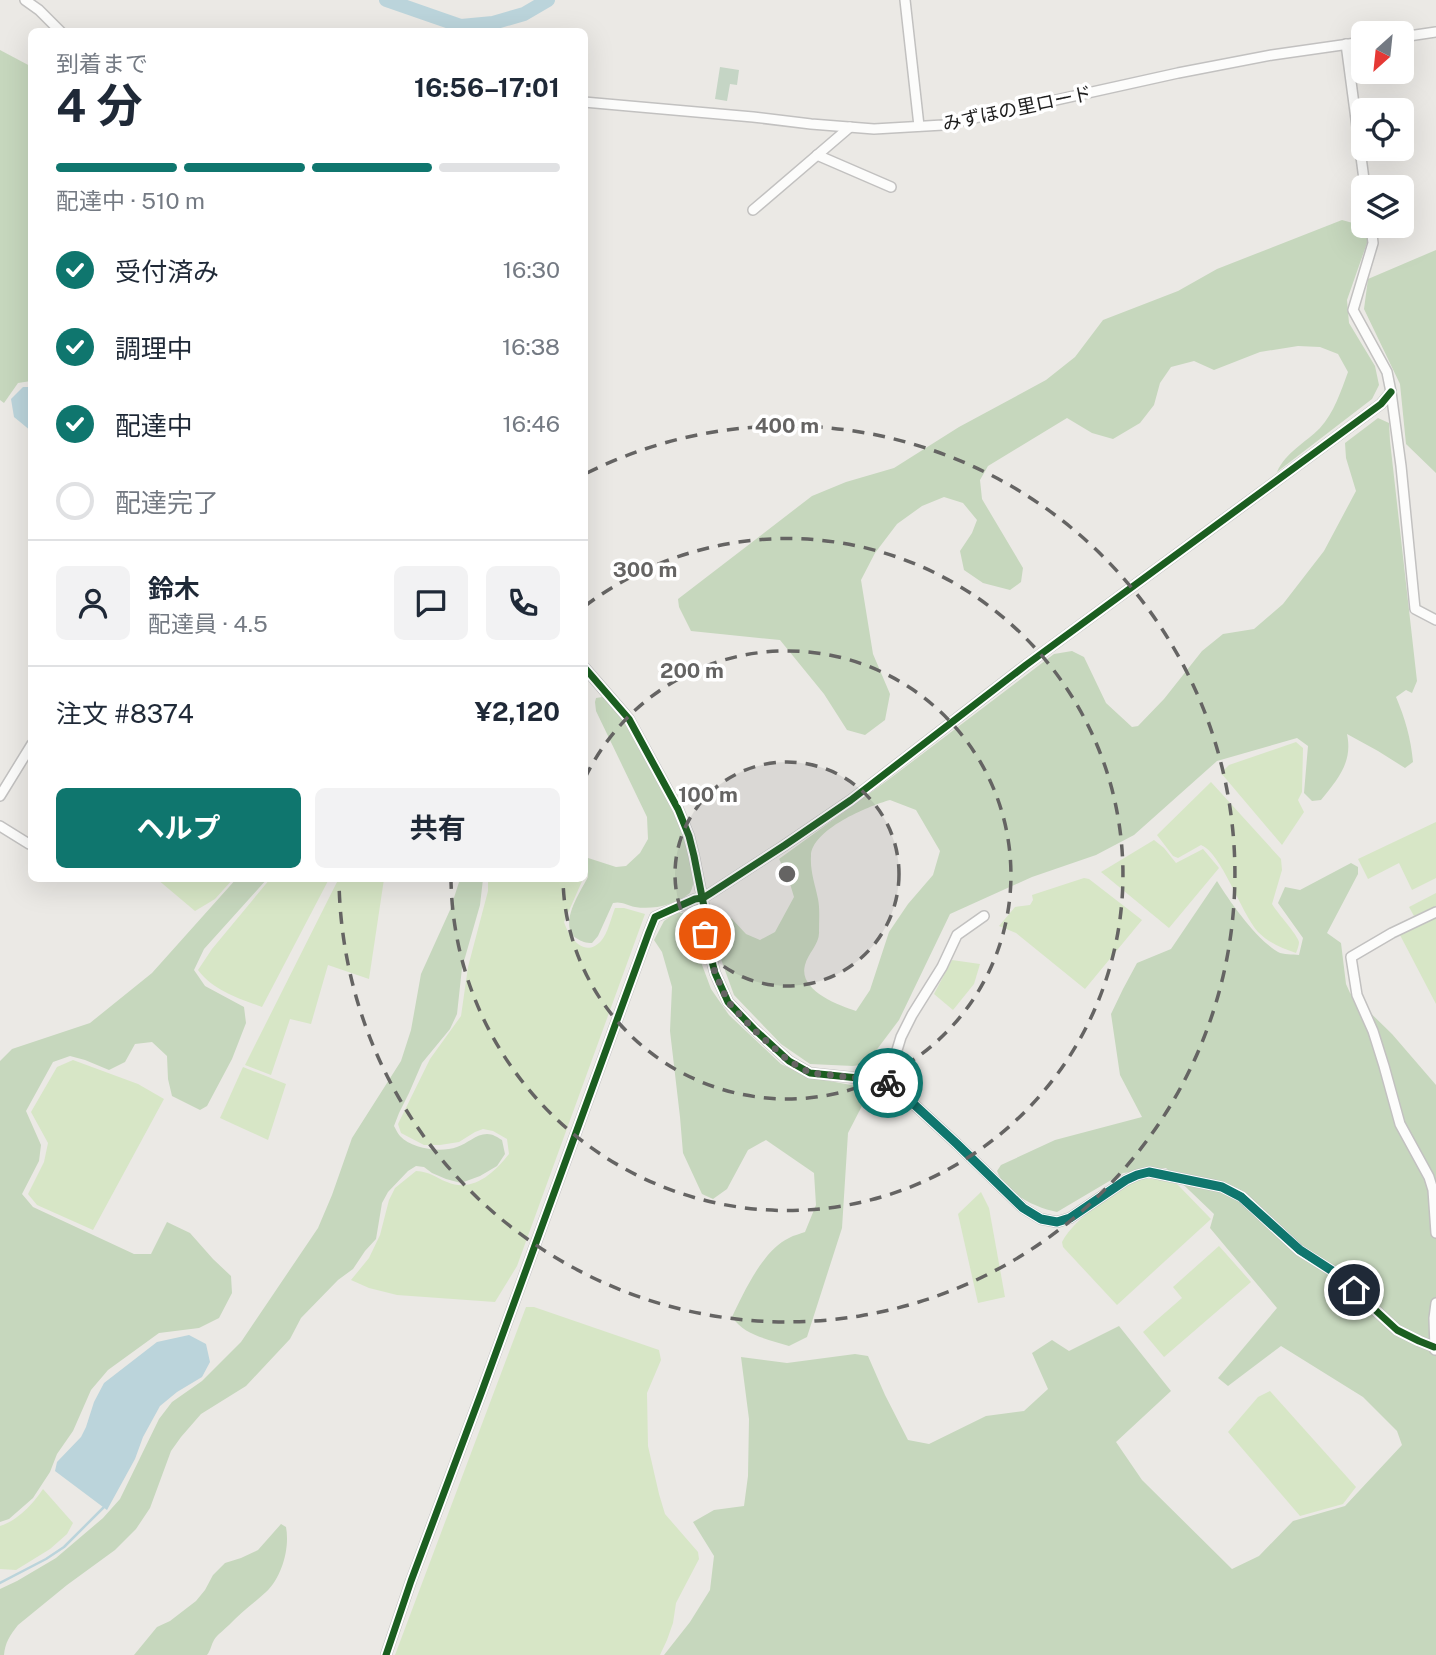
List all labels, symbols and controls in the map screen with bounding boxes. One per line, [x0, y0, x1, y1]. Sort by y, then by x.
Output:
north arrow [1351, 21, 1414, 84]
map controls [1351, 21, 1414, 238]
text: 到着まで [56, 50, 148, 77]
text: 16:56–17:01 [414, 72, 560, 103]
text: 4 分 [56, 78, 143, 132]
street label: みずほの里ロード [940, 81, 1094, 135]
button: locate [1351, 98, 1414, 161]
button: layers [1351, 175, 1414, 238]
text: 配達中 · 510 m [56, 187, 205, 214]
icon: check [56, 251, 94, 289]
text: 受付済み [115, 256, 219, 287]
text: 16:30 [503, 256, 560, 283]
icon: check [56, 328, 94, 366]
text: 調理中 [115, 333, 193, 364]
text: 16:38 [502, 333, 560, 360]
icon: check [56, 405, 94, 443]
text: 配達中 [115, 410, 193, 441]
text: 16:46 [503, 410, 560, 437]
text: 400 m [755, 413, 819, 438]
text: 配達完了 [115, 487, 219, 518]
text: 300 m [613, 557, 677, 582]
button: person [56, 566, 130, 640]
button: chat [394, 566, 468, 640]
button: phone [486, 566, 560, 640]
text: 鈴木 [148, 573, 200, 604]
text: 配達員 · 4.5 [148, 610, 268, 637]
text: 200 m [660, 658, 724, 683]
text: ¥2,120 [475, 696, 560, 727]
text: 注文 #8374 [56, 698, 194, 729]
text: 100 m [678, 782, 738, 807]
button: ヘルプ [56, 788, 301, 868]
button: 共有 [315, 788, 560, 868]
centre of rings [775, 862, 799, 886]
pin [675, 904, 735, 964]
icon: bag [686, 915, 724, 953]
courier [853, 1048, 923, 1118]
icon: bike [869, 1064, 907, 1102]
pin [1324, 1260, 1384, 1320]
icon: home [1335, 1271, 1373, 1309]

